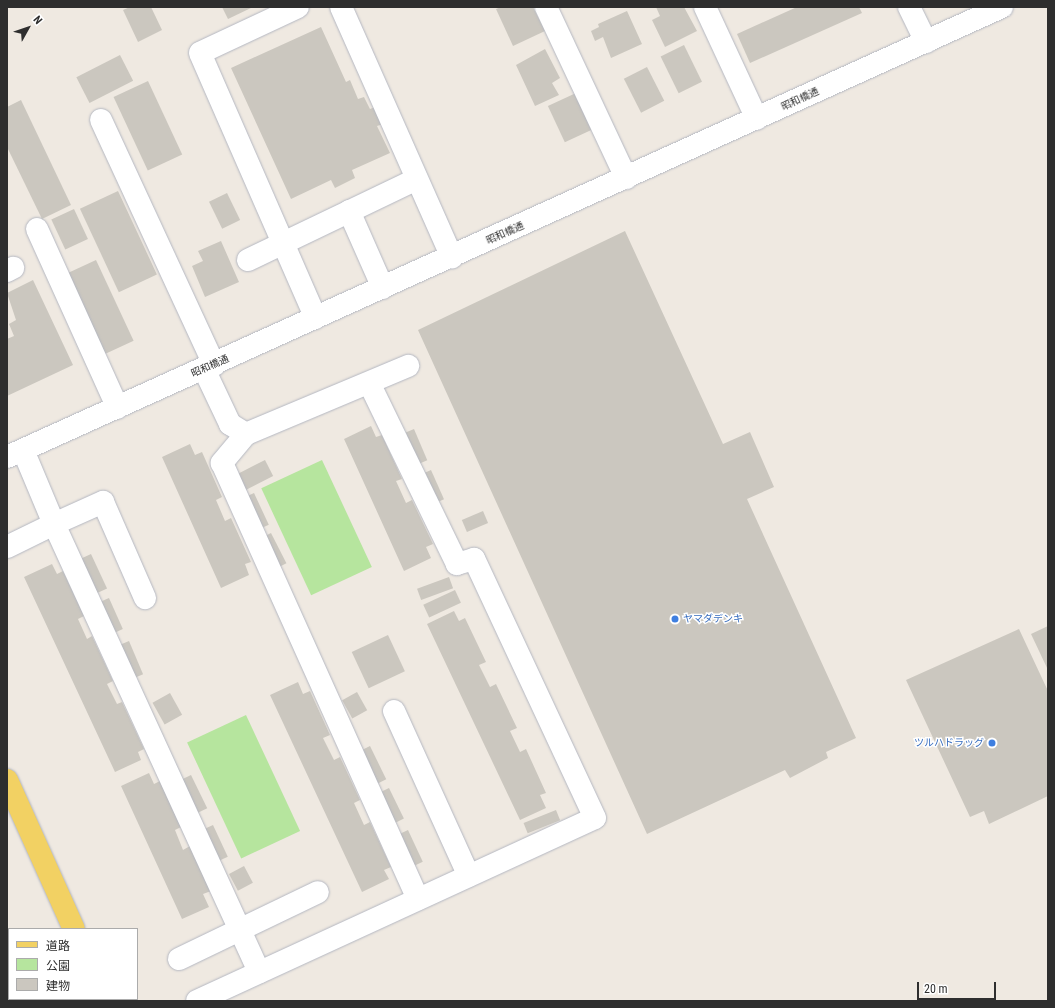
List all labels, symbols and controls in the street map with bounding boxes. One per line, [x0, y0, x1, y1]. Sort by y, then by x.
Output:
north arrow [8, 8, 48, 48]
text: N [30, 13, 45, 27]
street label: 昭和橋通 [779, 85, 821, 113]
street label: 昭和橋通 [484, 219, 526, 247]
street label: 昭和橋通 [189, 352, 231, 380]
place label: ヤマダデンキ [683, 613, 743, 625]
marker: ヤマダデンキ [670, 614, 680, 624]
place label: ツルハドラッグ [914, 737, 984, 749]
marker: ツルハドラッグ [987, 738, 997, 748]
legend [8, 928, 138, 1000]
text: 道路 [46, 939, 70, 953]
text: 公園 [46, 959, 70, 973]
scale bar [919, 974, 998, 1000]
text: 建物 [46, 979, 70, 993]
text: 20 m [924, 982, 948, 996]

